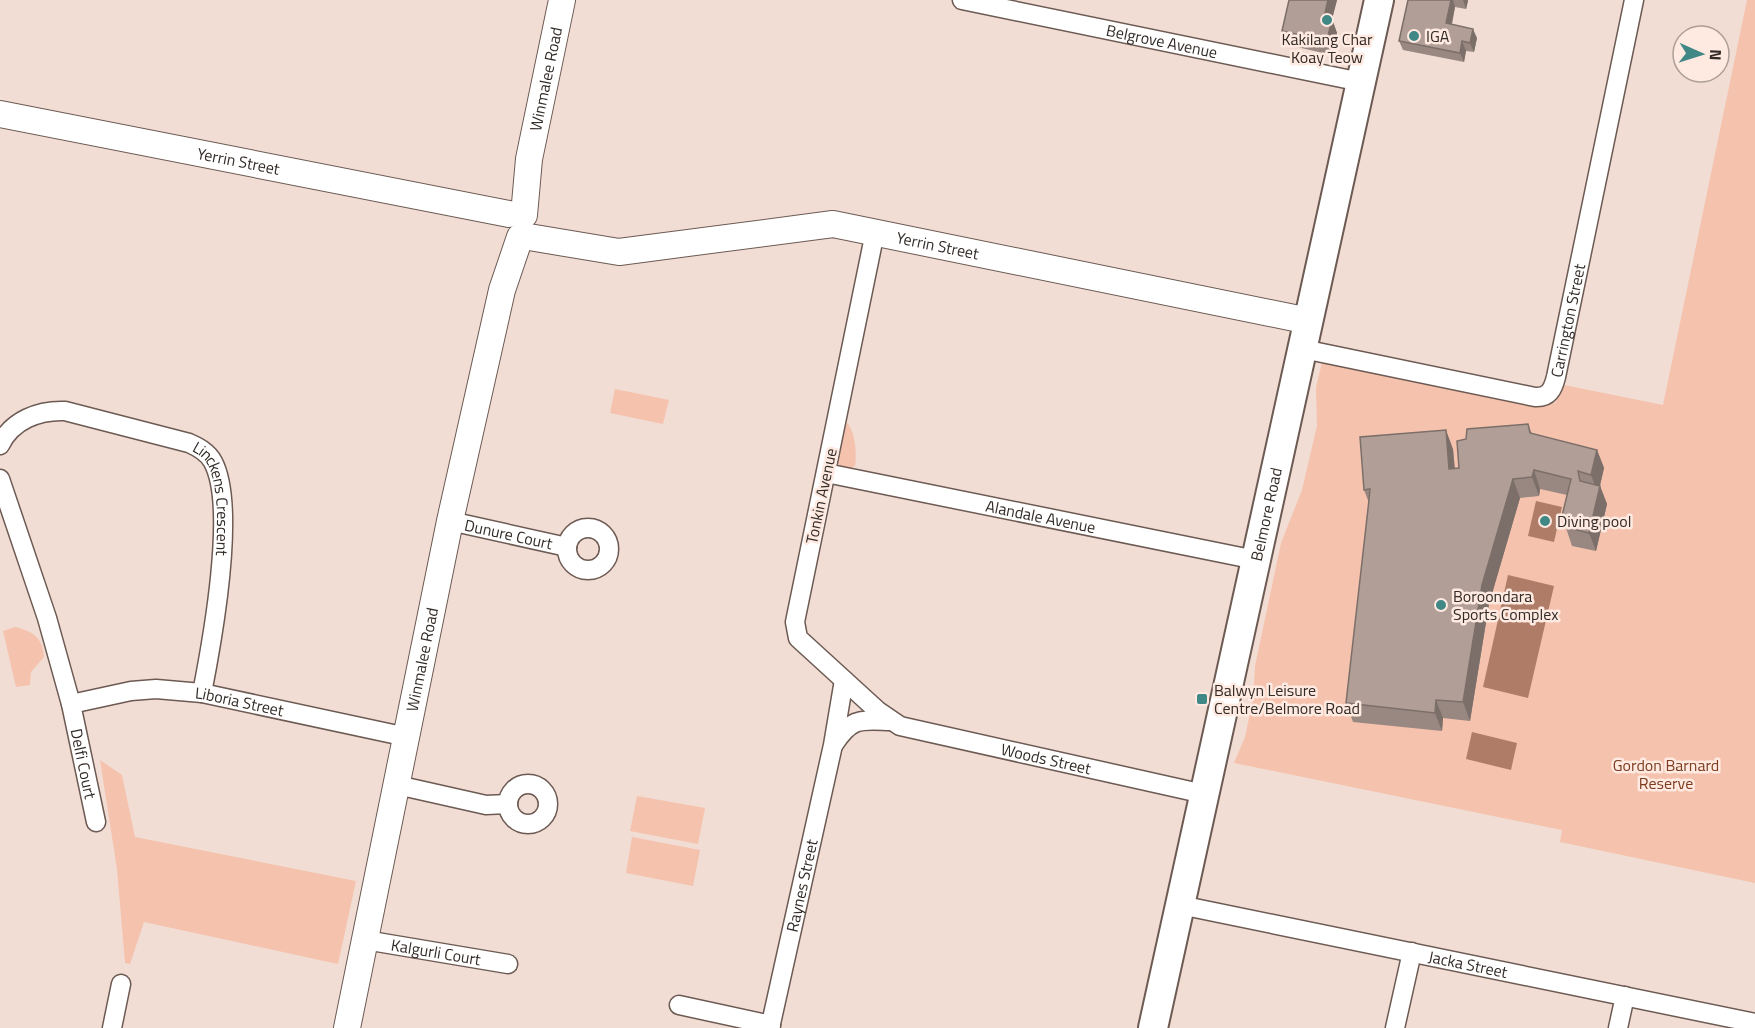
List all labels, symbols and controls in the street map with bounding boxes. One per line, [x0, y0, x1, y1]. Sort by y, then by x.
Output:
marker: Kakilang Char Koay Teow [1320, 13, 1334, 27]
street label: Belgrove Avenue [1104, 18, 1220, 64]
place label: IGA [1426, 24, 1450, 48]
north arrow [1671, 24, 1731, 84]
street label: Winmalee Road [523, 25, 568, 133]
place label: Kakilang Char Koay Teow [1281, 27, 1373, 69]
marker: IGA [1407, 29, 1421, 43]
text: N [1704, 49, 1728, 61]
street label: Yerrin Street [195, 141, 282, 181]
street label: Yerrin Street [894, 225, 981, 266]
street label: Carrington Street [1544, 261, 1591, 380]
street label: Linckens Crescent [189, 435, 235, 557]
street label: Tonkin Avenue [799, 446, 843, 546]
street label: Belmore Road [1244, 465, 1288, 563]
street label: Alandale Avenue [983, 494, 1098, 539]
place label: Diving pool [1557, 509, 1631, 533]
street label: Dunure Court [462, 513, 555, 556]
marker: Diving pool [1538, 514, 1552, 528]
place label: Boroondara Sports Complex [1453, 584, 1558, 626]
marker: Boroondara Sports Complex [1434, 598, 1448, 612]
street label: Winmalee Road [400, 605, 444, 714]
place label: Balwyn Leisure Centre/Belmore Road [1214, 678, 1360, 720]
street label: Liboria Street [194, 680, 286, 722]
marker: Balwyn Leisure Centre/Belmore Road [1195, 692, 1209, 706]
street label: Delfi Court [65, 726, 103, 801]
street label: Woods Street [999, 737, 1094, 780]
park label: Gordon Barnard Reserve [1613, 753, 1719, 795]
street label: Raynes Street [780, 836, 824, 934]
street label: Kalgurli Court [389, 933, 483, 971]
street label: Jacka Street [1426, 944, 1510, 984]

